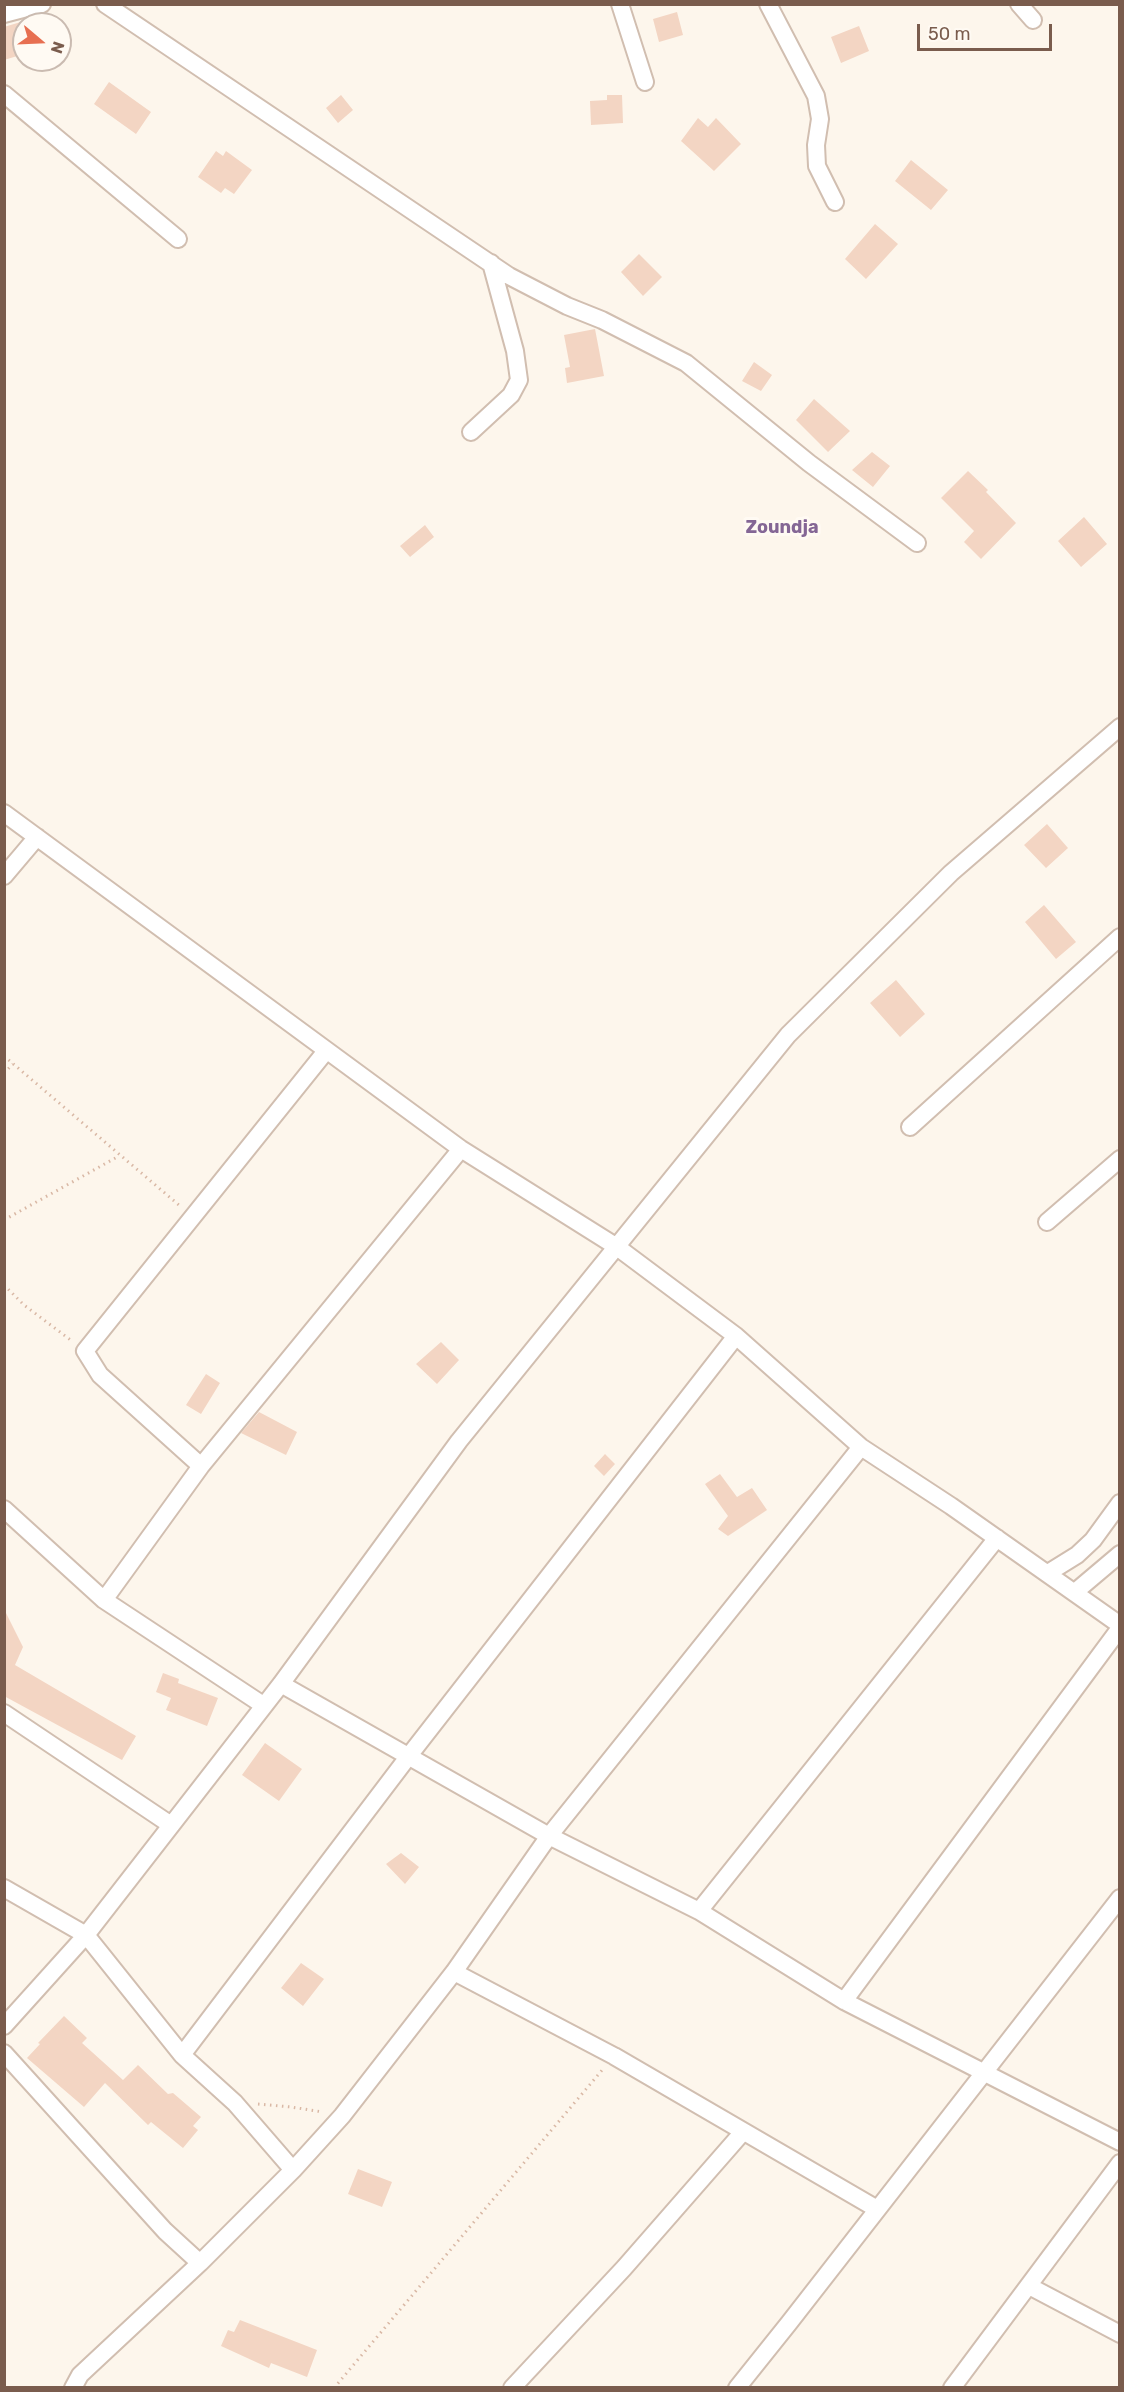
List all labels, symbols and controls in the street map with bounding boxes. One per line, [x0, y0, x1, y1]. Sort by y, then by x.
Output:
north arrow [12, 12, 72, 72]
scale bar [920, 12, 1055, 50]
text: 50 m [928, 23, 971, 45]
text: N [47, 39, 68, 56]
district label: Zoundja [745, 517, 819, 539]

